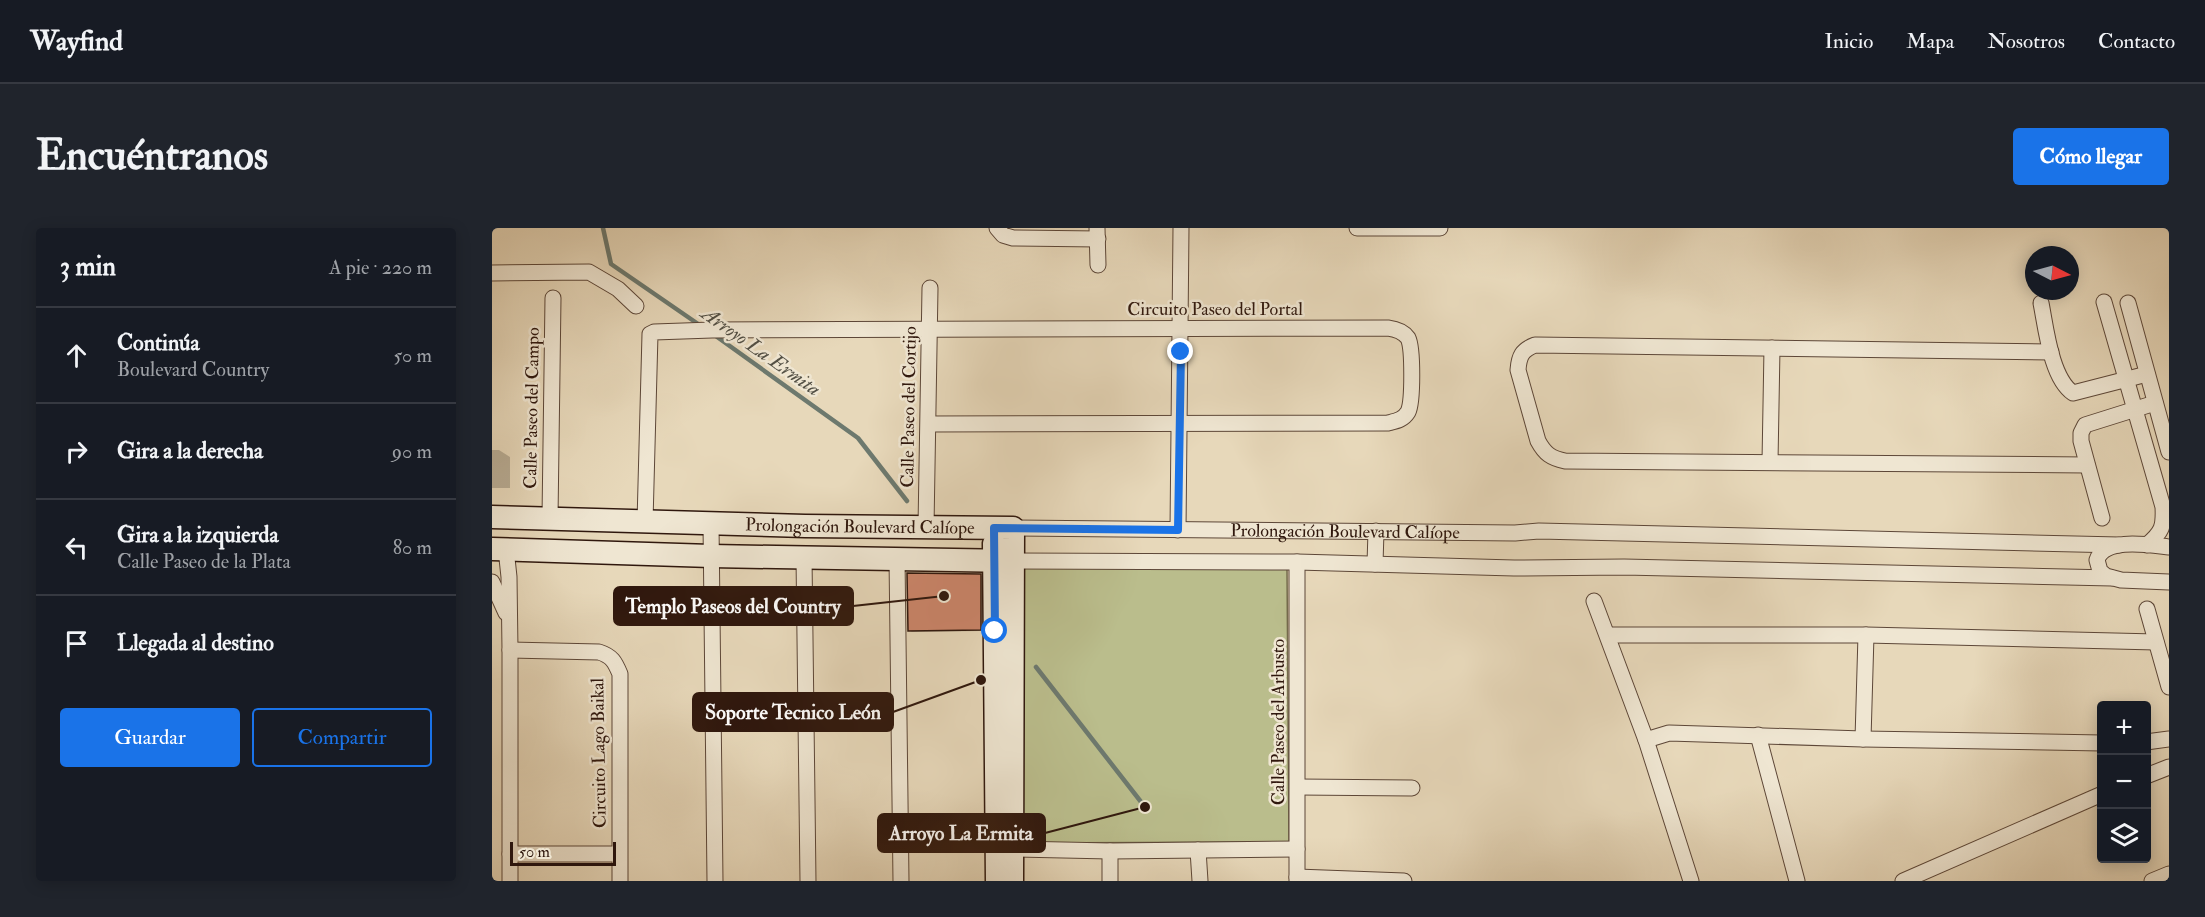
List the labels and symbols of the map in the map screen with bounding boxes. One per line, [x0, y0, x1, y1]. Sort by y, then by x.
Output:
north arrow [2025, 246, 2079, 300]
street label: Circuito Paseo del Portal [1127, 298, 1303, 321]
water label: Arroyo La Ermita [695, 299, 826, 401]
street label: Calle Paseo del Cortijo [896, 326, 922, 488]
street label: Calle Paseo del Campo [519, 327, 545, 489]
route end [1167, 338, 1193, 364]
street label: Prolongación Boulevard Calíope [745, 513, 975, 539]
street label: Prolongación Boulevard Calíope [1230, 519, 1460, 544]
callout: Templo Paseos del Country [614, 587, 853, 625]
text: Templo Paseos del Country [624, 594, 842, 620]
route start [981, 617, 1007, 643]
street label: Calle Paseo del Arbusto [1267, 639, 1290, 805]
street label: Circuito Lago Baikal [586, 677, 612, 828]
callout: Soporte Tecnico León [693, 693, 893, 731]
text: Soporte Tecnico León [705, 700, 882, 726]
callout: Arroyo La Ermita [878, 814, 1045, 852]
text: Arroyo La Ermita [888, 821, 1034, 847]
scale bar [510, 839, 616, 866]

